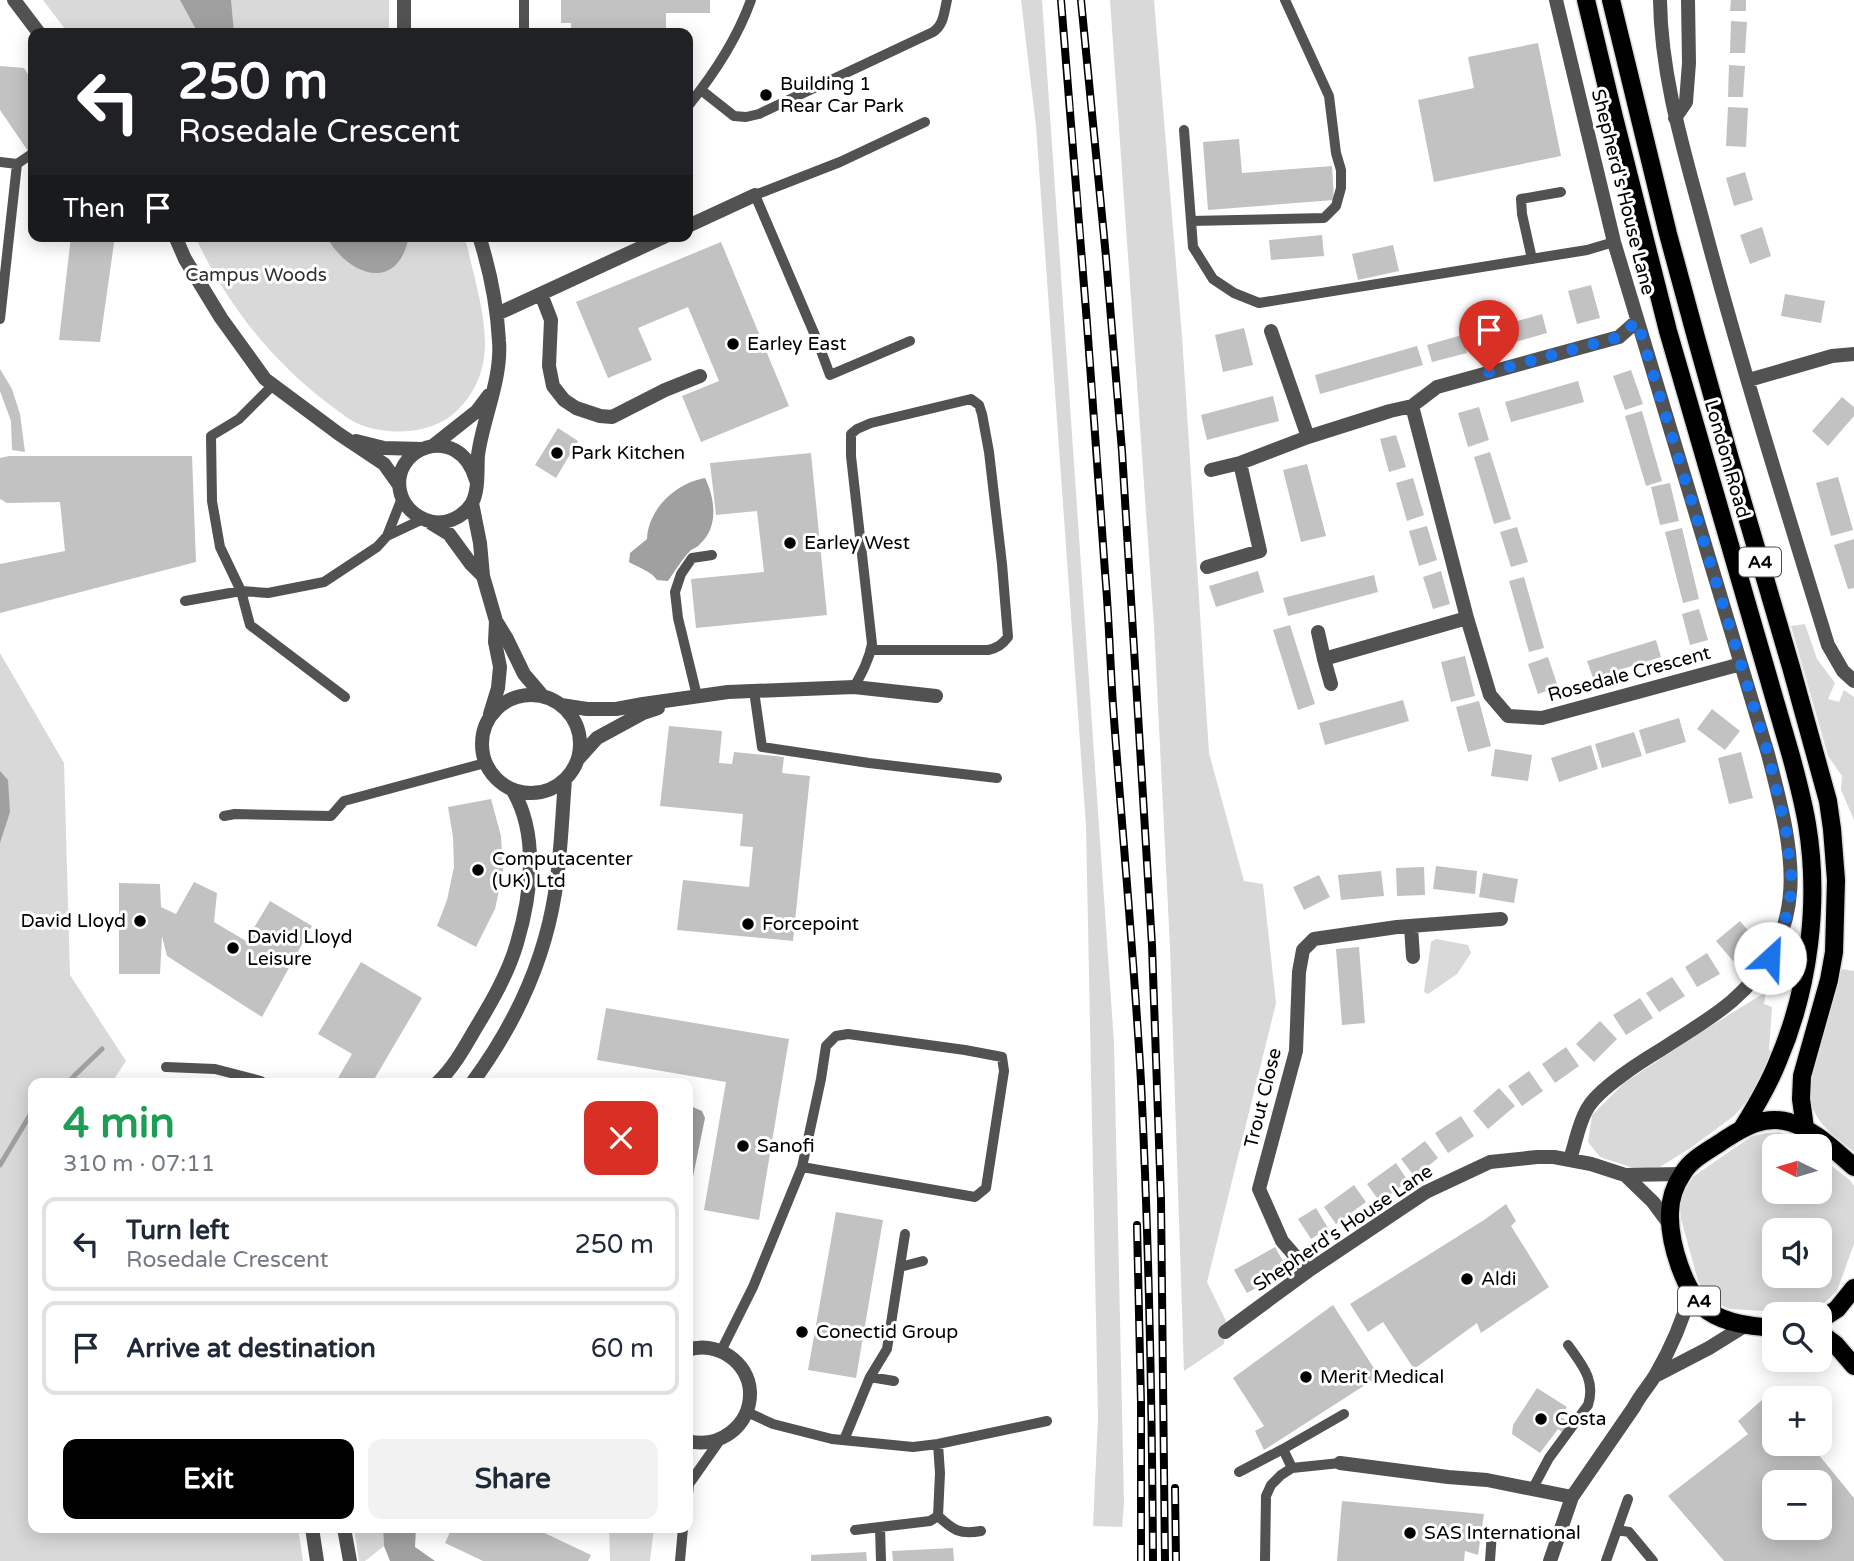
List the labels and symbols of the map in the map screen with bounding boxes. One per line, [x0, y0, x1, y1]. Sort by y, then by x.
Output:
place label: Building 1 Rear Car Park [780, 73, 904, 117]
marker: Building 1 Rear Car Park [758, 87, 774, 103]
street label: Shepherd's House Lane [1587, 87, 1659, 297]
park label: Campus Woods [185, 264, 327, 286]
pin [1459, 300, 1519, 372]
place label: Earley East [747, 333, 846, 355]
marker: Earley East [725, 336, 741, 352]
street label: London Road [1700, 397, 1754, 521]
place label: Park Kitchen [571, 442, 685, 464]
marker: Park Kitchen [549, 445, 565, 461]
place label: Earley West [804, 532, 910, 554]
marker: Earley West [782, 535, 798, 551]
road number: A4 [1739, 548, 1781, 576]
street label: Rosedale Crescent [1545, 642, 1713, 706]
place label: Computacenter (UK) Ltd [492, 848, 633, 892]
marker: Computacenter (UK) Ltd [470, 862, 486, 878]
place label: David Lloyd [21, 910, 126, 932]
marker: David Lloyd [132, 913, 148, 929]
place label: Forcepoint [762, 913, 859, 935]
marker: Forcepoint [740, 916, 756, 932]
position arrow [1733, 921, 1807, 995]
place label: David Lloyd Leisure [247, 926, 352, 970]
marker: David Lloyd Leisure [225, 940, 241, 956]
street label: Trout Close [1240, 1046, 1286, 1150]
north arrow [1762, 1134, 1832, 1204]
place label: Sanofi [757, 1135, 815, 1157]
marker: Sanofi [735, 1138, 751, 1154]
street label: Shepherd's House Lane [1249, 1160, 1437, 1296]
place label: Aldi [1481, 1268, 1517, 1290]
marker: Aldi [1459, 1271, 1475, 1287]
road number: A4 [1678, 1286, 1720, 1316]
place label: Conectid Group [816, 1321, 958, 1343]
marker: Conectid Group [794, 1324, 810, 1340]
place label: Merit Medical [1320, 1366, 1444, 1388]
marker: Merit Medical [1298, 1369, 1314, 1385]
place label: Costa [1555, 1408, 1606, 1430]
marker: Costa [1533, 1411, 1549, 1427]
place label: SAS International [1424, 1522, 1581, 1544]
marker: SAS International [1402, 1525, 1418, 1541]

